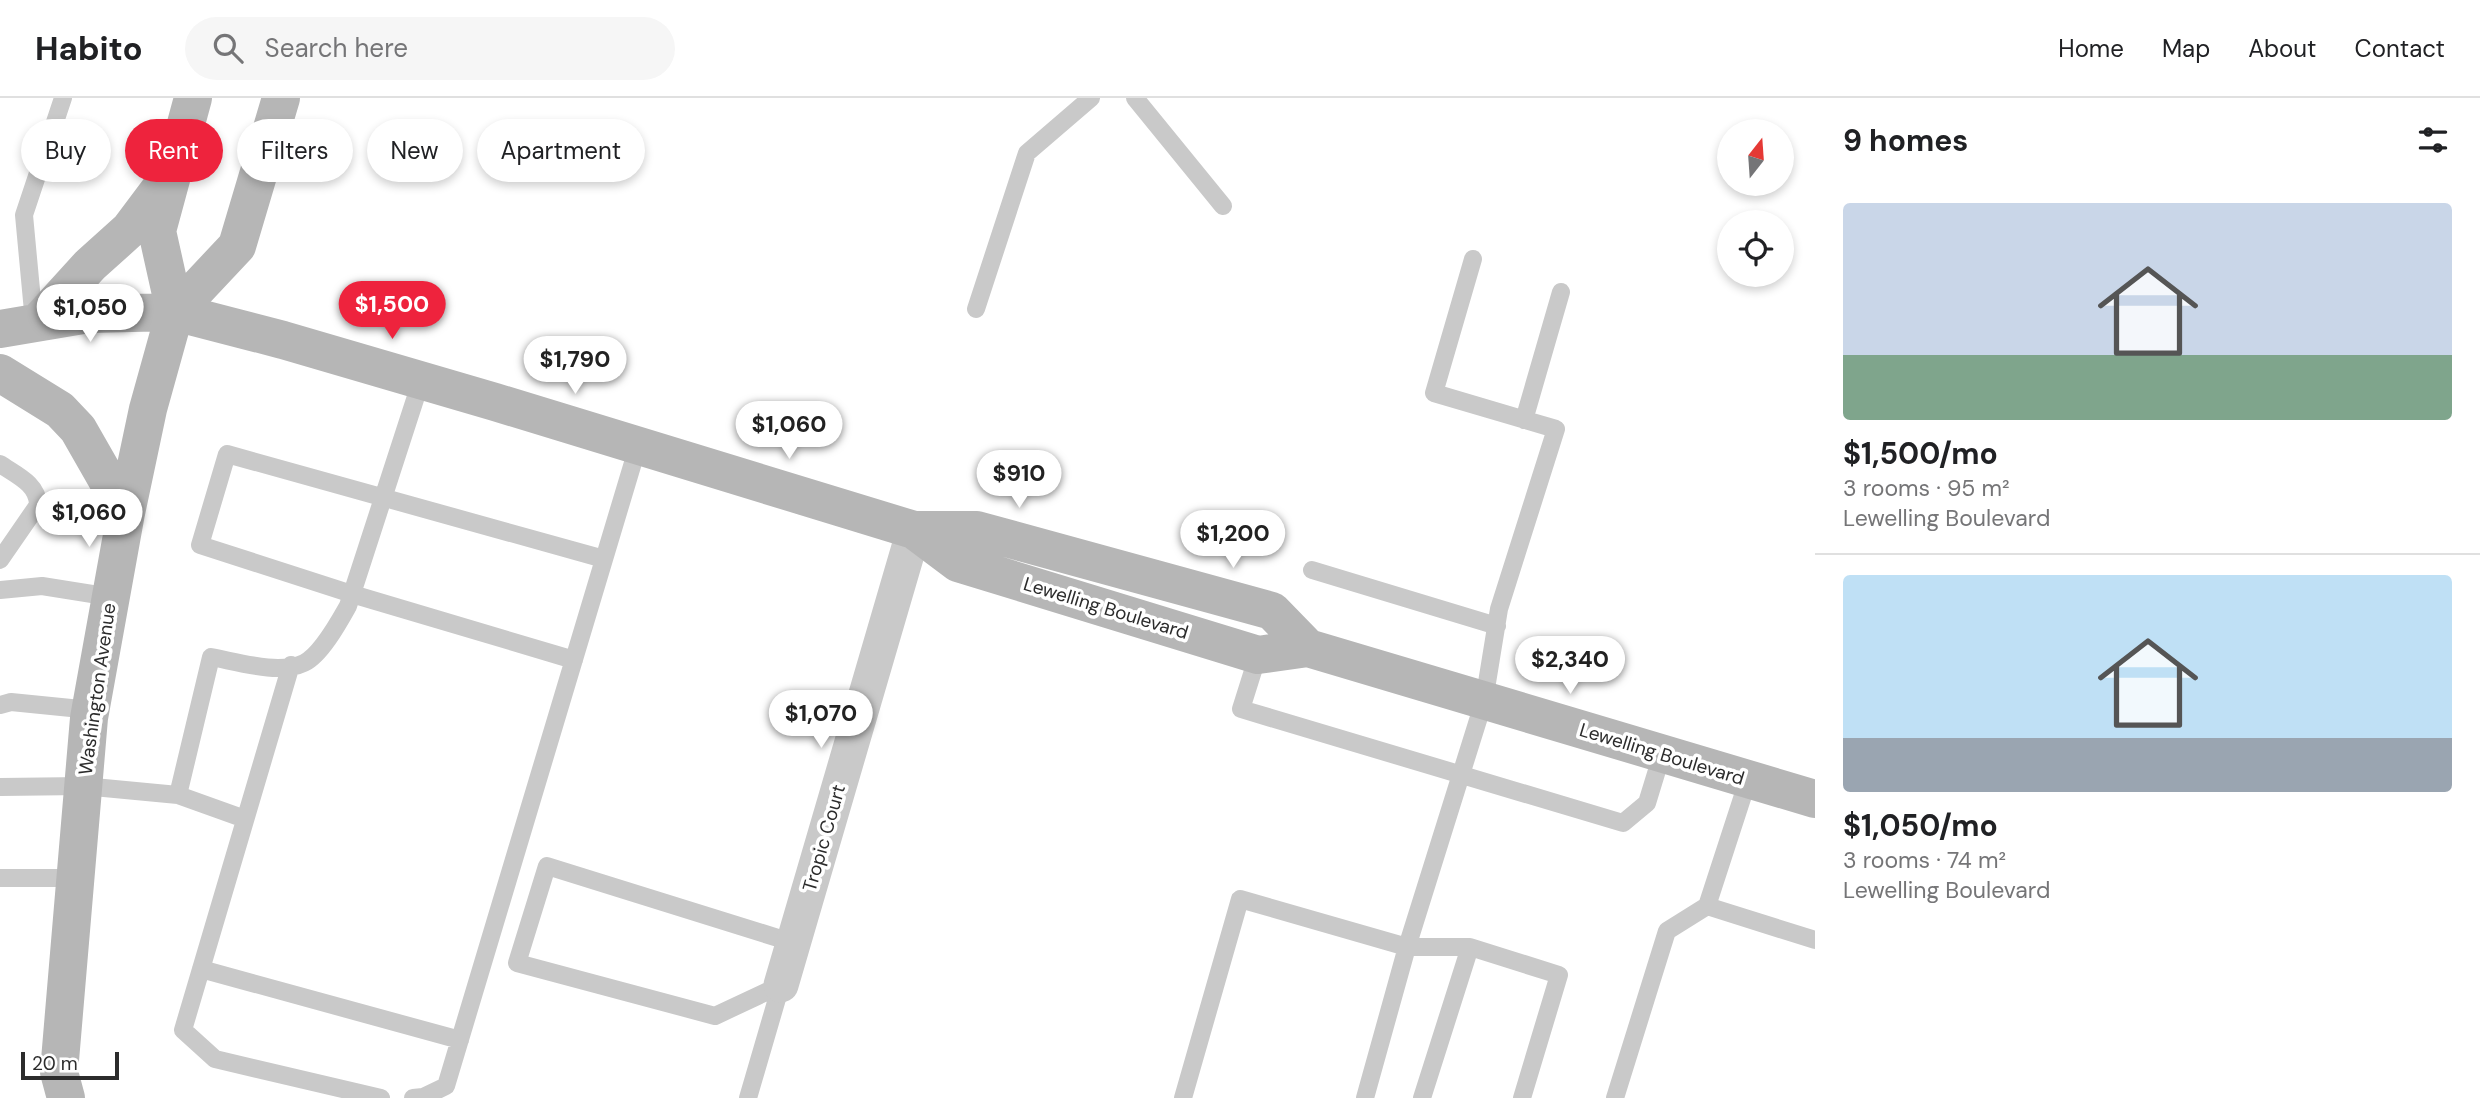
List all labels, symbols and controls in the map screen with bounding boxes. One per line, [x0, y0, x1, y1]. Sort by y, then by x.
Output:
search box [185, 17, 675, 80]
text: Habito [35, 27, 143, 70]
icon: search [209, 29, 247, 67]
text: Search here [265, 31, 408, 65]
text: Home [2058, 33, 2124, 64]
text: Map [2162, 33, 2210, 64]
text: About [2248, 33, 2317, 64]
text: Contact [2355, 33, 2445, 64]
chip: Buy [21, 119, 111, 182]
chip: Rent [125, 119, 223, 182]
chip: Filters [237, 119, 353, 182]
chip: New [367, 119, 463, 182]
chip: Apartment [477, 119, 645, 182]
north arrow [1717, 119, 1794, 196]
map controls [1717, 119, 1794, 287]
text: 9 homes [1843, 121, 1968, 160]
icon: filters [2414, 121, 2452, 159]
button: locate [1717, 210, 1794, 287]
icon: home [2085, 248, 2211, 374]
pin: $1,500 [335, 282, 449, 341]
pin: $1,050 [33, 285, 147, 344]
text: $1,500 [355, 289, 429, 319]
text: $1,050 [53, 292, 127, 322]
pin: $1,790 [518, 336, 632, 396]
text: $1,790 [540, 344, 610, 374]
pin: $1,060 [732, 402, 846, 461]
text: $1,060 [752, 409, 826, 439]
text: $1,500/mo [1843, 434, 1998, 473]
pin: $910 [978, 450, 1060, 510]
text: $910 [993, 458, 1045, 488]
text: 3 rooms · 95 m² [1843, 473, 2010, 503]
pin: $1,060 [32, 490, 146, 549]
text: $1,060 [52, 497, 126, 527]
text: Lewelling Boulevard [1843, 503, 2050, 533]
pin: $1,200 [1176, 510, 1290, 570]
text: $1,200 [1196, 518, 1270, 548]
street label: Lewelling Boulevard [1020, 571, 1192, 645]
street label: Washington Avenue [73, 601, 121, 777]
icon: home [2085, 620, 2211, 746]
pin: $2,340 [1513, 636, 1627, 696]
text: $2,340 [1531, 644, 1609, 674]
pin: $1,070 [764, 690, 878, 750]
text: $1,070 [785, 698, 857, 728]
street label: Lewelling Boulevard [1576, 717, 1748, 791]
street label: Tropic Court [797, 782, 851, 894]
text: $1,050/mo [1843, 806, 1998, 845]
text: 3 rooms · 74 m² [1843, 845, 2006, 875]
text: Lewelling Boulevard [1843, 875, 2050, 905]
scale bar [21, 1049, 119, 1081]
text: 20 m [32, 1051, 78, 1076]

